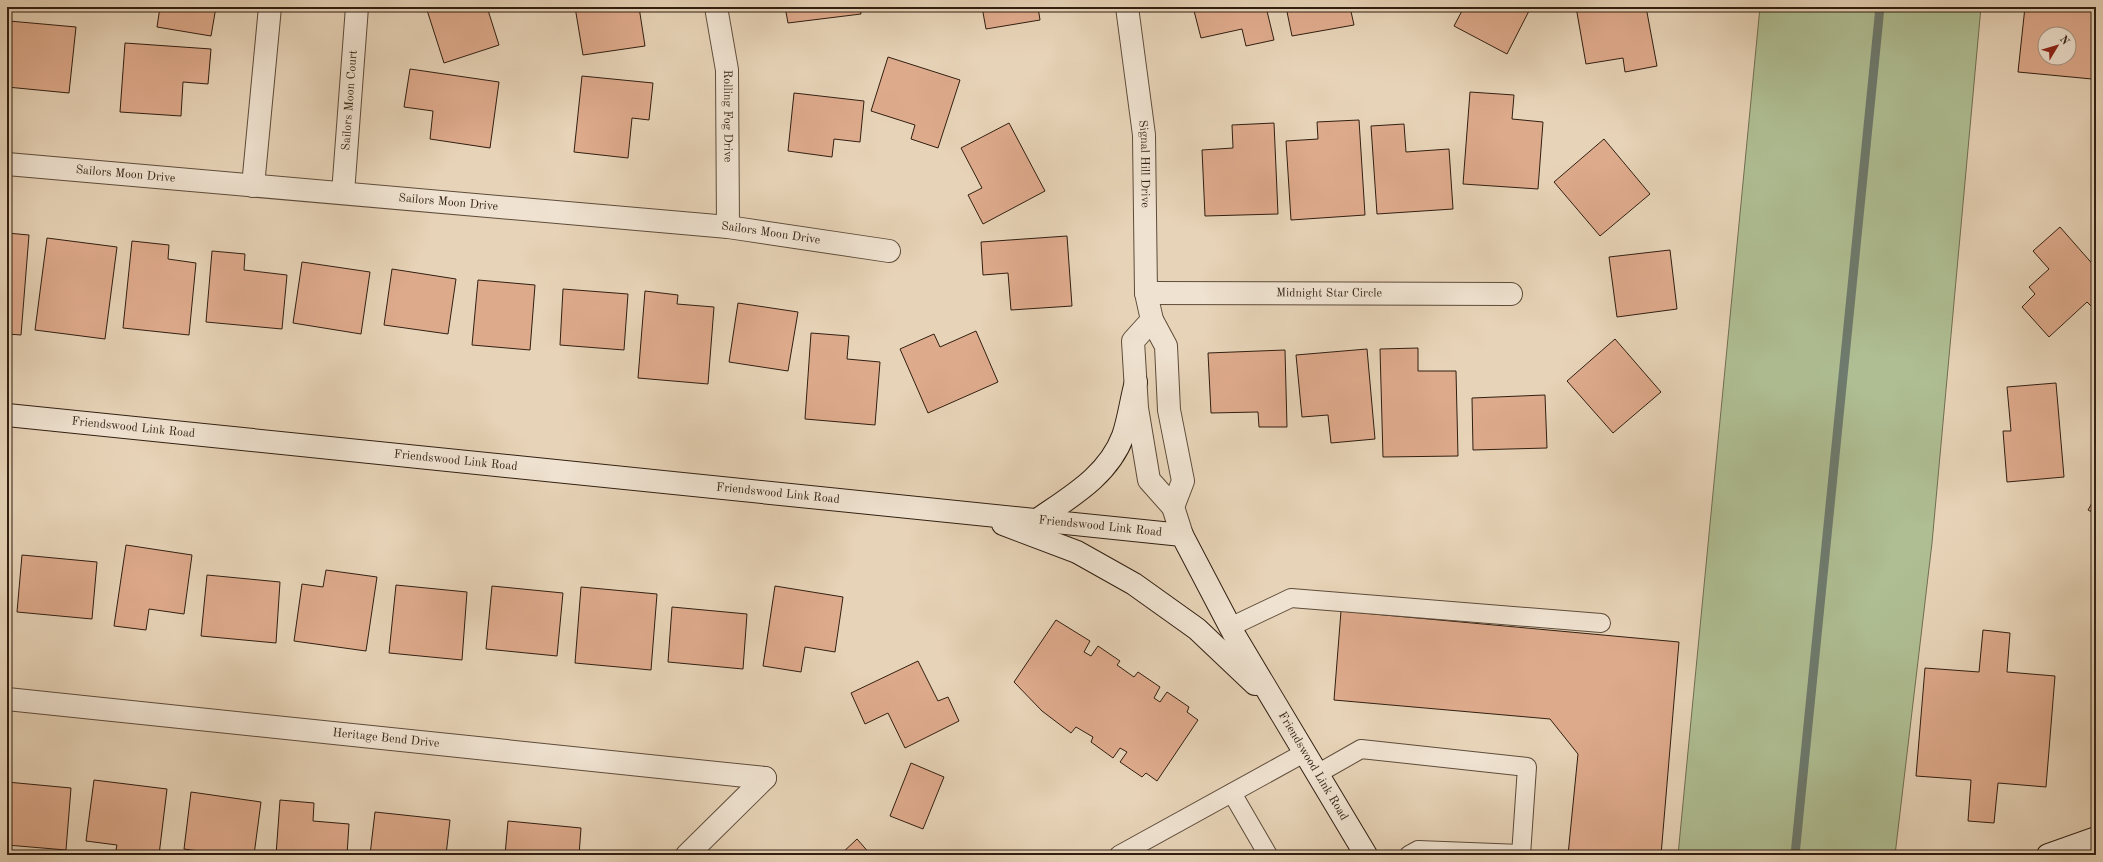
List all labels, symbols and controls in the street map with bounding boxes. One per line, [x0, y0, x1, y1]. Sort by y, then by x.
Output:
north arrow [2037, 26, 2077, 66]
text: N [2057, 34, 2071, 48]
street label: Sailors Moon Court [340, 50, 360, 151]
street label: Rolling Fog Drive [721, 70, 734, 163]
street label: Signal Hill Drive [1136, 119, 1151, 208]
street label: Sailors Moon Drive [75, 164, 176, 185]
street label: Sailors Moon Drive [398, 192, 499, 213]
street label: Sailors Moon Drive [721, 220, 822, 247]
street label: Midnight Star Circle [1276, 287, 1383, 300]
street label: Friendswood Link Road [71, 416, 196, 440]
street label: Friendswood Link Road [393, 449, 518, 473]
street label: Friendswood Link Road [716, 481, 840, 506]
street label: Friendswood Link Road [1038, 514, 1163, 539]
street label: Friendswood Link Road [1276, 710, 1350, 823]
street label: Heritage Bend Drive [332, 727, 441, 750]

